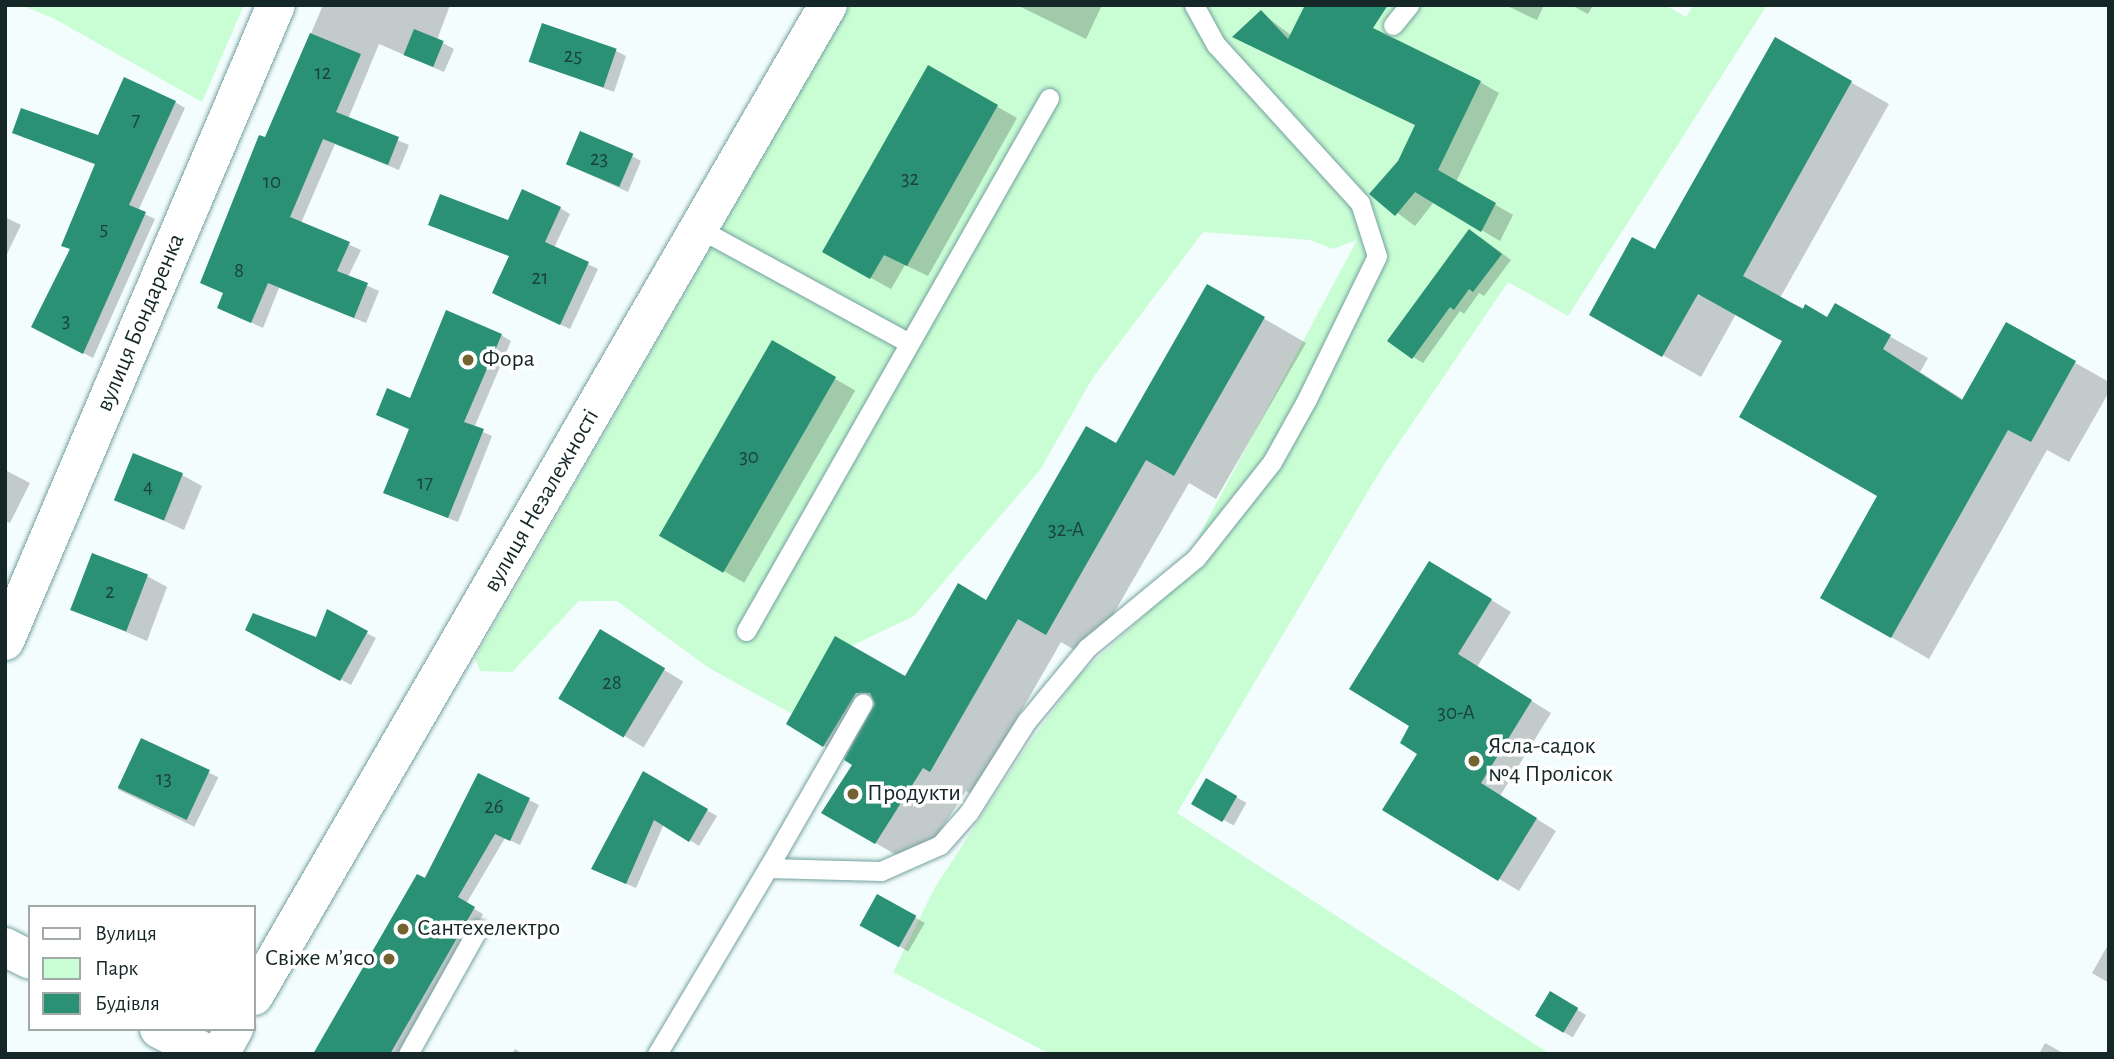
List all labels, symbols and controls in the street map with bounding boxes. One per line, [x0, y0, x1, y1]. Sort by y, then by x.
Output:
house number: 25 [564, 43, 582, 69]
house number: 12 [315, 60, 331, 86]
house number: 7 [132, 107, 140, 133]
house number: 23 [590, 146, 608, 172]
house number: 32 [901, 166, 919, 192]
house number: 10 [263, 169, 281, 195]
house number: 5 [100, 216, 108, 242]
street label: вулиця Бондаренка [91, 230, 191, 416]
house number: 8 [234, 258, 244, 284]
house number: 21 [532, 265, 548, 291]
house number: 3 [62, 308, 70, 334]
place label: Фора [482, 346, 535, 374]
marker: Фора [460, 352, 476, 368]
street label: вулиця Незалежності [478, 404, 606, 598]
house number: 30 [739, 444, 759, 470]
house number: 17 [417, 470, 433, 496]
house number: 4 [143, 474, 153, 500]
house number: 32-А [1048, 517, 1084, 543]
house number: 2 [105, 579, 115, 605]
house number: 28 [602, 670, 622, 696]
house number: 30-А [1437, 700, 1475, 726]
place label: Ясла-садок №4 Пролісок [1488, 733, 1613, 789]
marker: Ясла-садок №4 Пролісок [1466, 753, 1482, 769]
house number: 13 [156, 766, 172, 792]
place label: Продукти [867, 780, 961, 808]
marker: Продукти [845, 786, 861, 802]
house number: 26 [484, 794, 504, 820]
legend [28, 905, 256, 1031]
place label: Сантехелектро [417, 915, 560, 943]
marker: Сантехелектро [395, 921, 411, 937]
text: Вулиця [95, 923, 157, 944]
place label: Свіже м’ясо [265, 945, 375, 973]
marker: Свіже м’ясо [381, 951, 397, 967]
text: Парк [95, 958, 138, 979]
text: Будівля [95, 993, 160, 1014]

